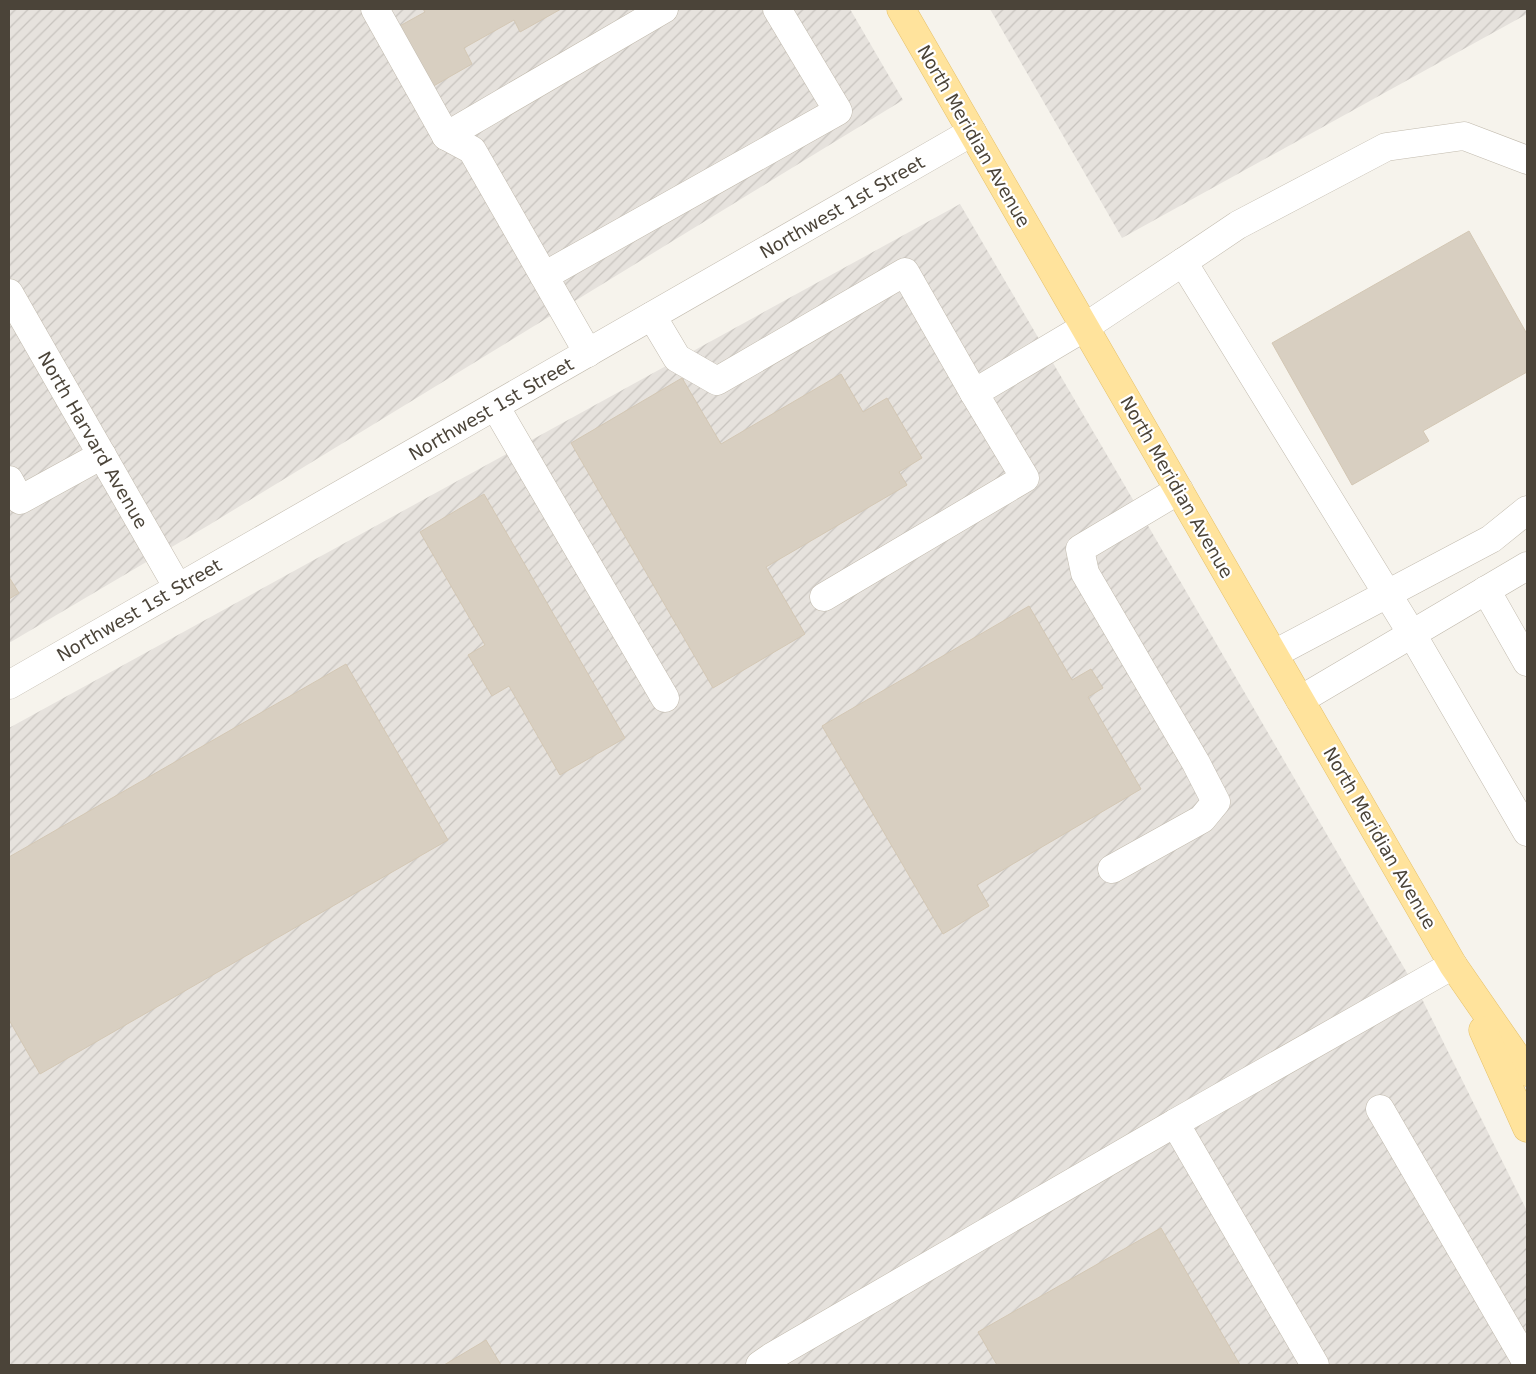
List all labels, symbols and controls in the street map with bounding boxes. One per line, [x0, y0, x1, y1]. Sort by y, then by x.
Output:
street label: North Meridian Avenue [913, 41, 1035, 231]
street label: Northwest 1st Street [756, 151, 928, 263]
street label: North Harvard Avenue [34, 348, 152, 532]
street label: Northwest 1st Street [405, 353, 577, 465]
street label: North Meridian Avenue [1116, 392, 1238, 582]
street label: Northwest 1st Street [53, 554, 225, 666]
street label: North Meridian Avenue [1319, 743, 1441, 933]

